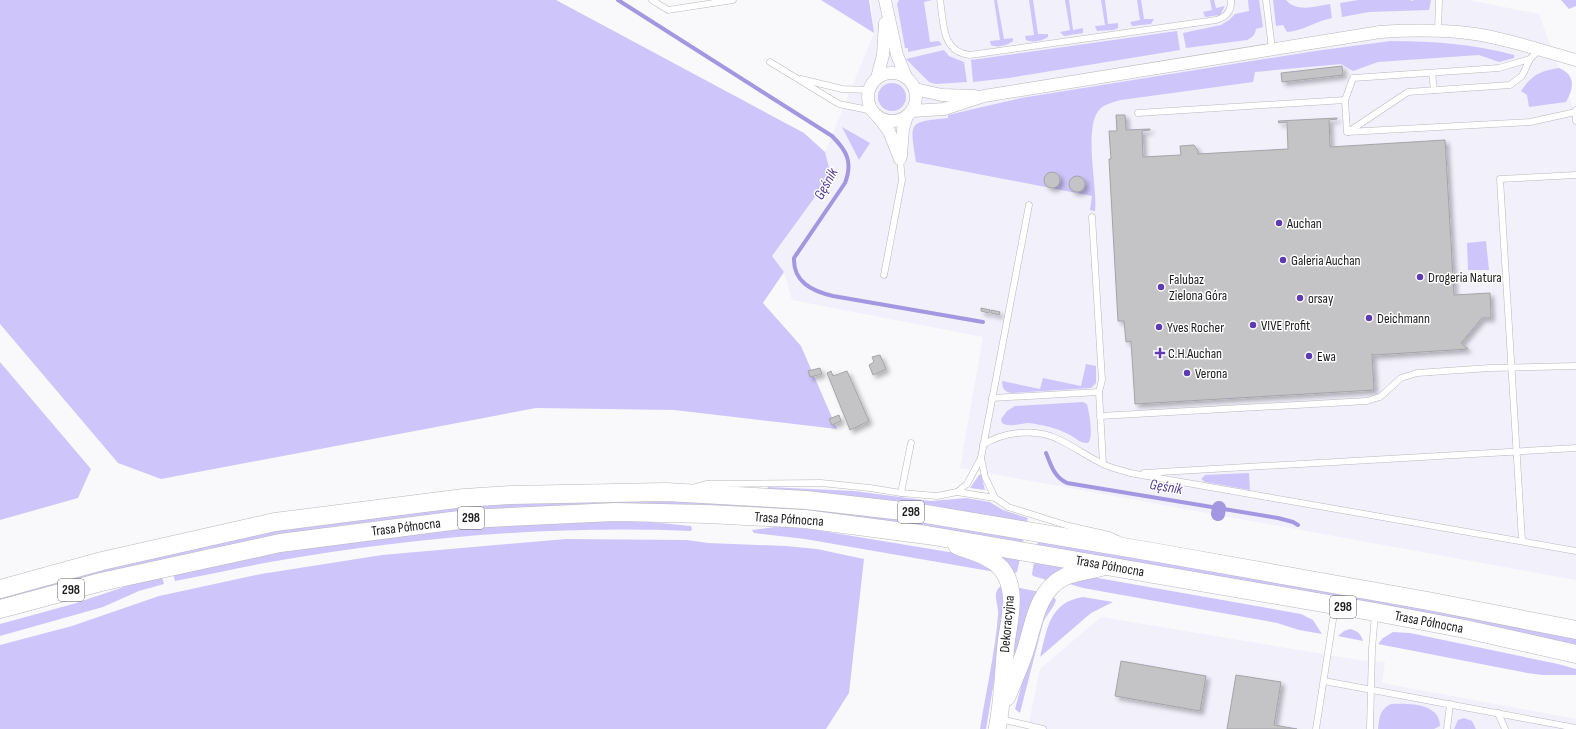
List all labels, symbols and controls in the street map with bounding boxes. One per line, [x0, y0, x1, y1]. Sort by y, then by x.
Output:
water label: Gęśnik [810, 165, 843, 203]
place label: Auchan [1286, 215, 1322, 232]
marker: Auchan [1274, 218, 1284, 228]
place label: Galeria Auchan [1291, 252, 1361, 269]
marker: Galeria Auchan [1278, 255, 1288, 265]
place label: Drogeria Natura [1428, 269, 1502, 286]
place label: Falubaz Zielona Góra [1169, 271, 1227, 304]
marker: Drogeria Natura [1415, 272, 1425, 282]
marker: Falubaz Zielona Góra [1156, 282, 1166, 292]
place label: orsay [1308, 290, 1334, 307]
marker: orsay [1295, 293, 1305, 303]
place label: Deichmann [1377, 310, 1430, 327]
marker: Deichmann [1364, 313, 1374, 323]
place label: VIVE Profit [1261, 317, 1310, 334]
place label: Yves Rocher [1167, 319, 1224, 336]
marker: VIVE Profit [1248, 320, 1258, 330]
marker: Yves Rocher [1154, 322, 1164, 332]
place label: C.H.Auchan [1168, 345, 1222, 362]
marker: C.H.Auchan [1155, 348, 1165, 358]
place label: Ewa [1317, 348, 1336, 365]
marker: Ewa [1304, 351, 1314, 361]
place label: Verona [1195, 365, 1227, 382]
marker: Verona [1182, 368, 1192, 378]
water label: Gęśnik [1148, 475, 1184, 499]
road number: 298 [898, 501, 924, 523]
road number: 298 [458, 507, 484, 529]
street label: Trasa Północna [754, 508, 824, 530]
street label: Trasa Północna [370, 514, 442, 540]
street label: Trasa Północna [1074, 552, 1146, 580]
road number: 298 [58, 579, 84, 601]
street label: Dekoracyjna [996, 595, 1018, 653]
road number: 298 [1330, 596, 1356, 618]
street label: Trasa Północna [1393, 607, 1465, 637]

